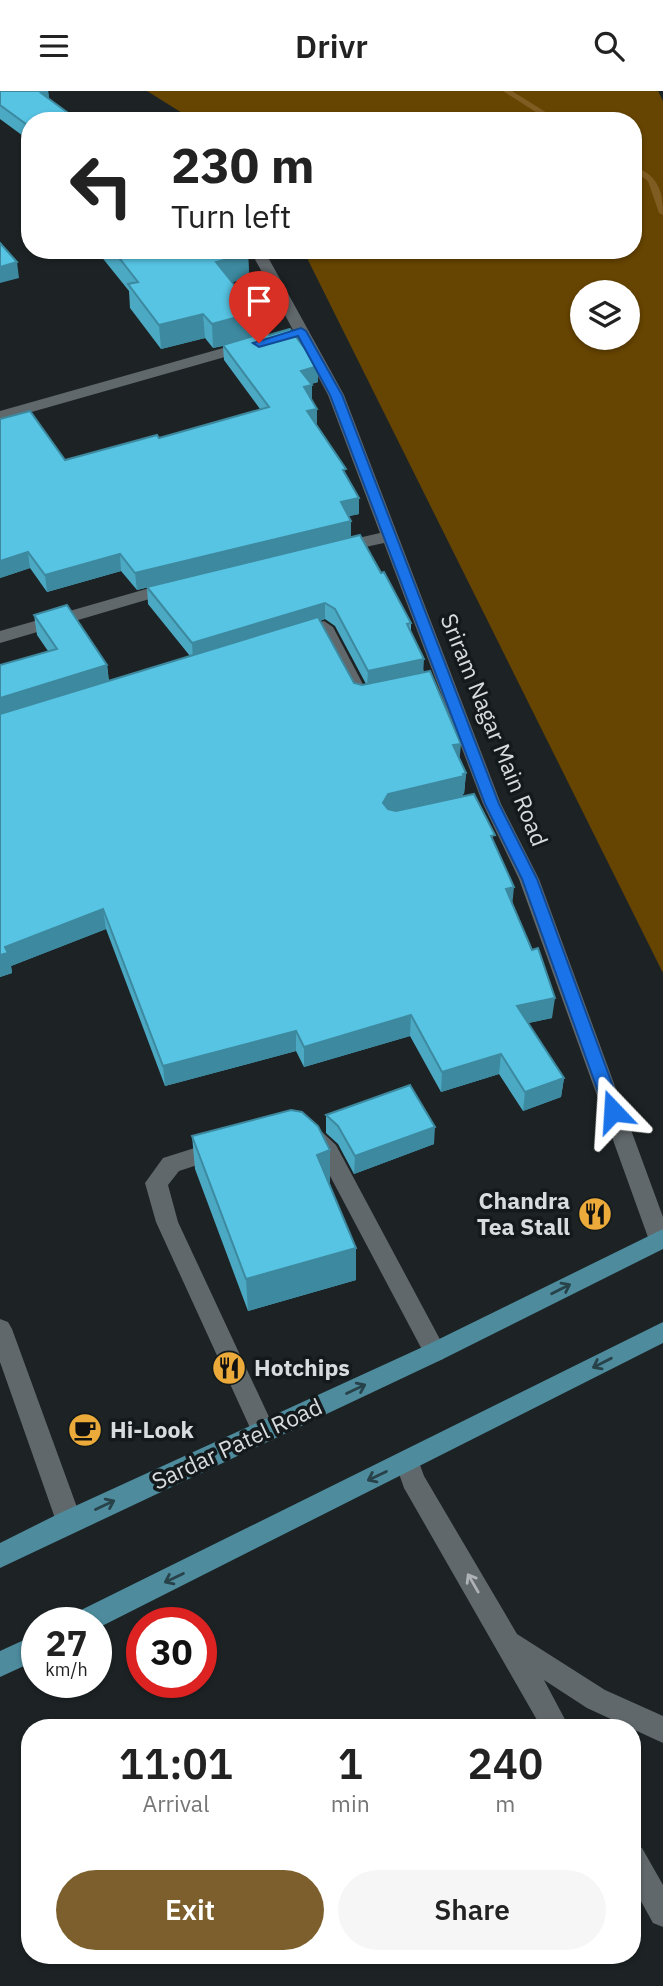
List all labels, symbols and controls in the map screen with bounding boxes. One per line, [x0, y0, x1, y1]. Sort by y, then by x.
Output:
text: Drivr [295, 25, 368, 67]
icon: menu [35, 27, 73, 65]
icon: search [590, 27, 628, 65]
text: 230 m [171, 133, 315, 196]
icon: left [56, 140, 147, 231]
text: Turn left [171, 195, 291, 237]
pin [229, 271, 289, 343]
map controls [570, 280, 640, 350]
button: layers [570, 280, 640, 350]
icon: arrive [240, 282, 278, 320]
street label: Sriram Nagar Main Road [434, 609, 555, 850]
position arrow [576, 1074, 650, 1148]
place label: Chandra Tea Stall [477, 1185, 570, 1241]
restaurant icon: Chandra Tea Stall [576, 1195, 614, 1233]
one-way arrow [550, 1282, 571, 1296]
restaurant icon: Hotchips [210, 1349, 248, 1387]
place label: Hotchips [254, 1352, 350, 1382]
one-way arrow [592, 1356, 613, 1370]
one-way arrow [345, 1382, 366, 1395]
street label: Sardar Patel Road [147, 1390, 327, 1496]
cafe icon: Hi-Look [66, 1411, 104, 1449]
place label: Hi-Look [110, 1414, 194, 1444]
one-way arrow [367, 1470, 388, 1484]
one-way arrow [94, 1497, 115, 1511]
one-way arrow [164, 1571, 185, 1585]
one-way arrow [466, 1573, 479, 1594]
speed limit sign: 30 [126, 1607, 217, 1698]
text: 27 [45, 1620, 88, 1666]
text: km/h [45, 1658, 88, 1681]
text: 11:01 [119, 1736, 233, 1791]
text: 1 [338, 1736, 363, 1791]
text: 240 [468, 1736, 543, 1791]
text: Arrival [142, 1788, 209, 1818]
text: min [331, 1788, 370, 1818]
text: m [495, 1788, 515, 1818]
button: Exit [56, 1870, 324, 1950]
button: Share [338, 1870, 606, 1950]

